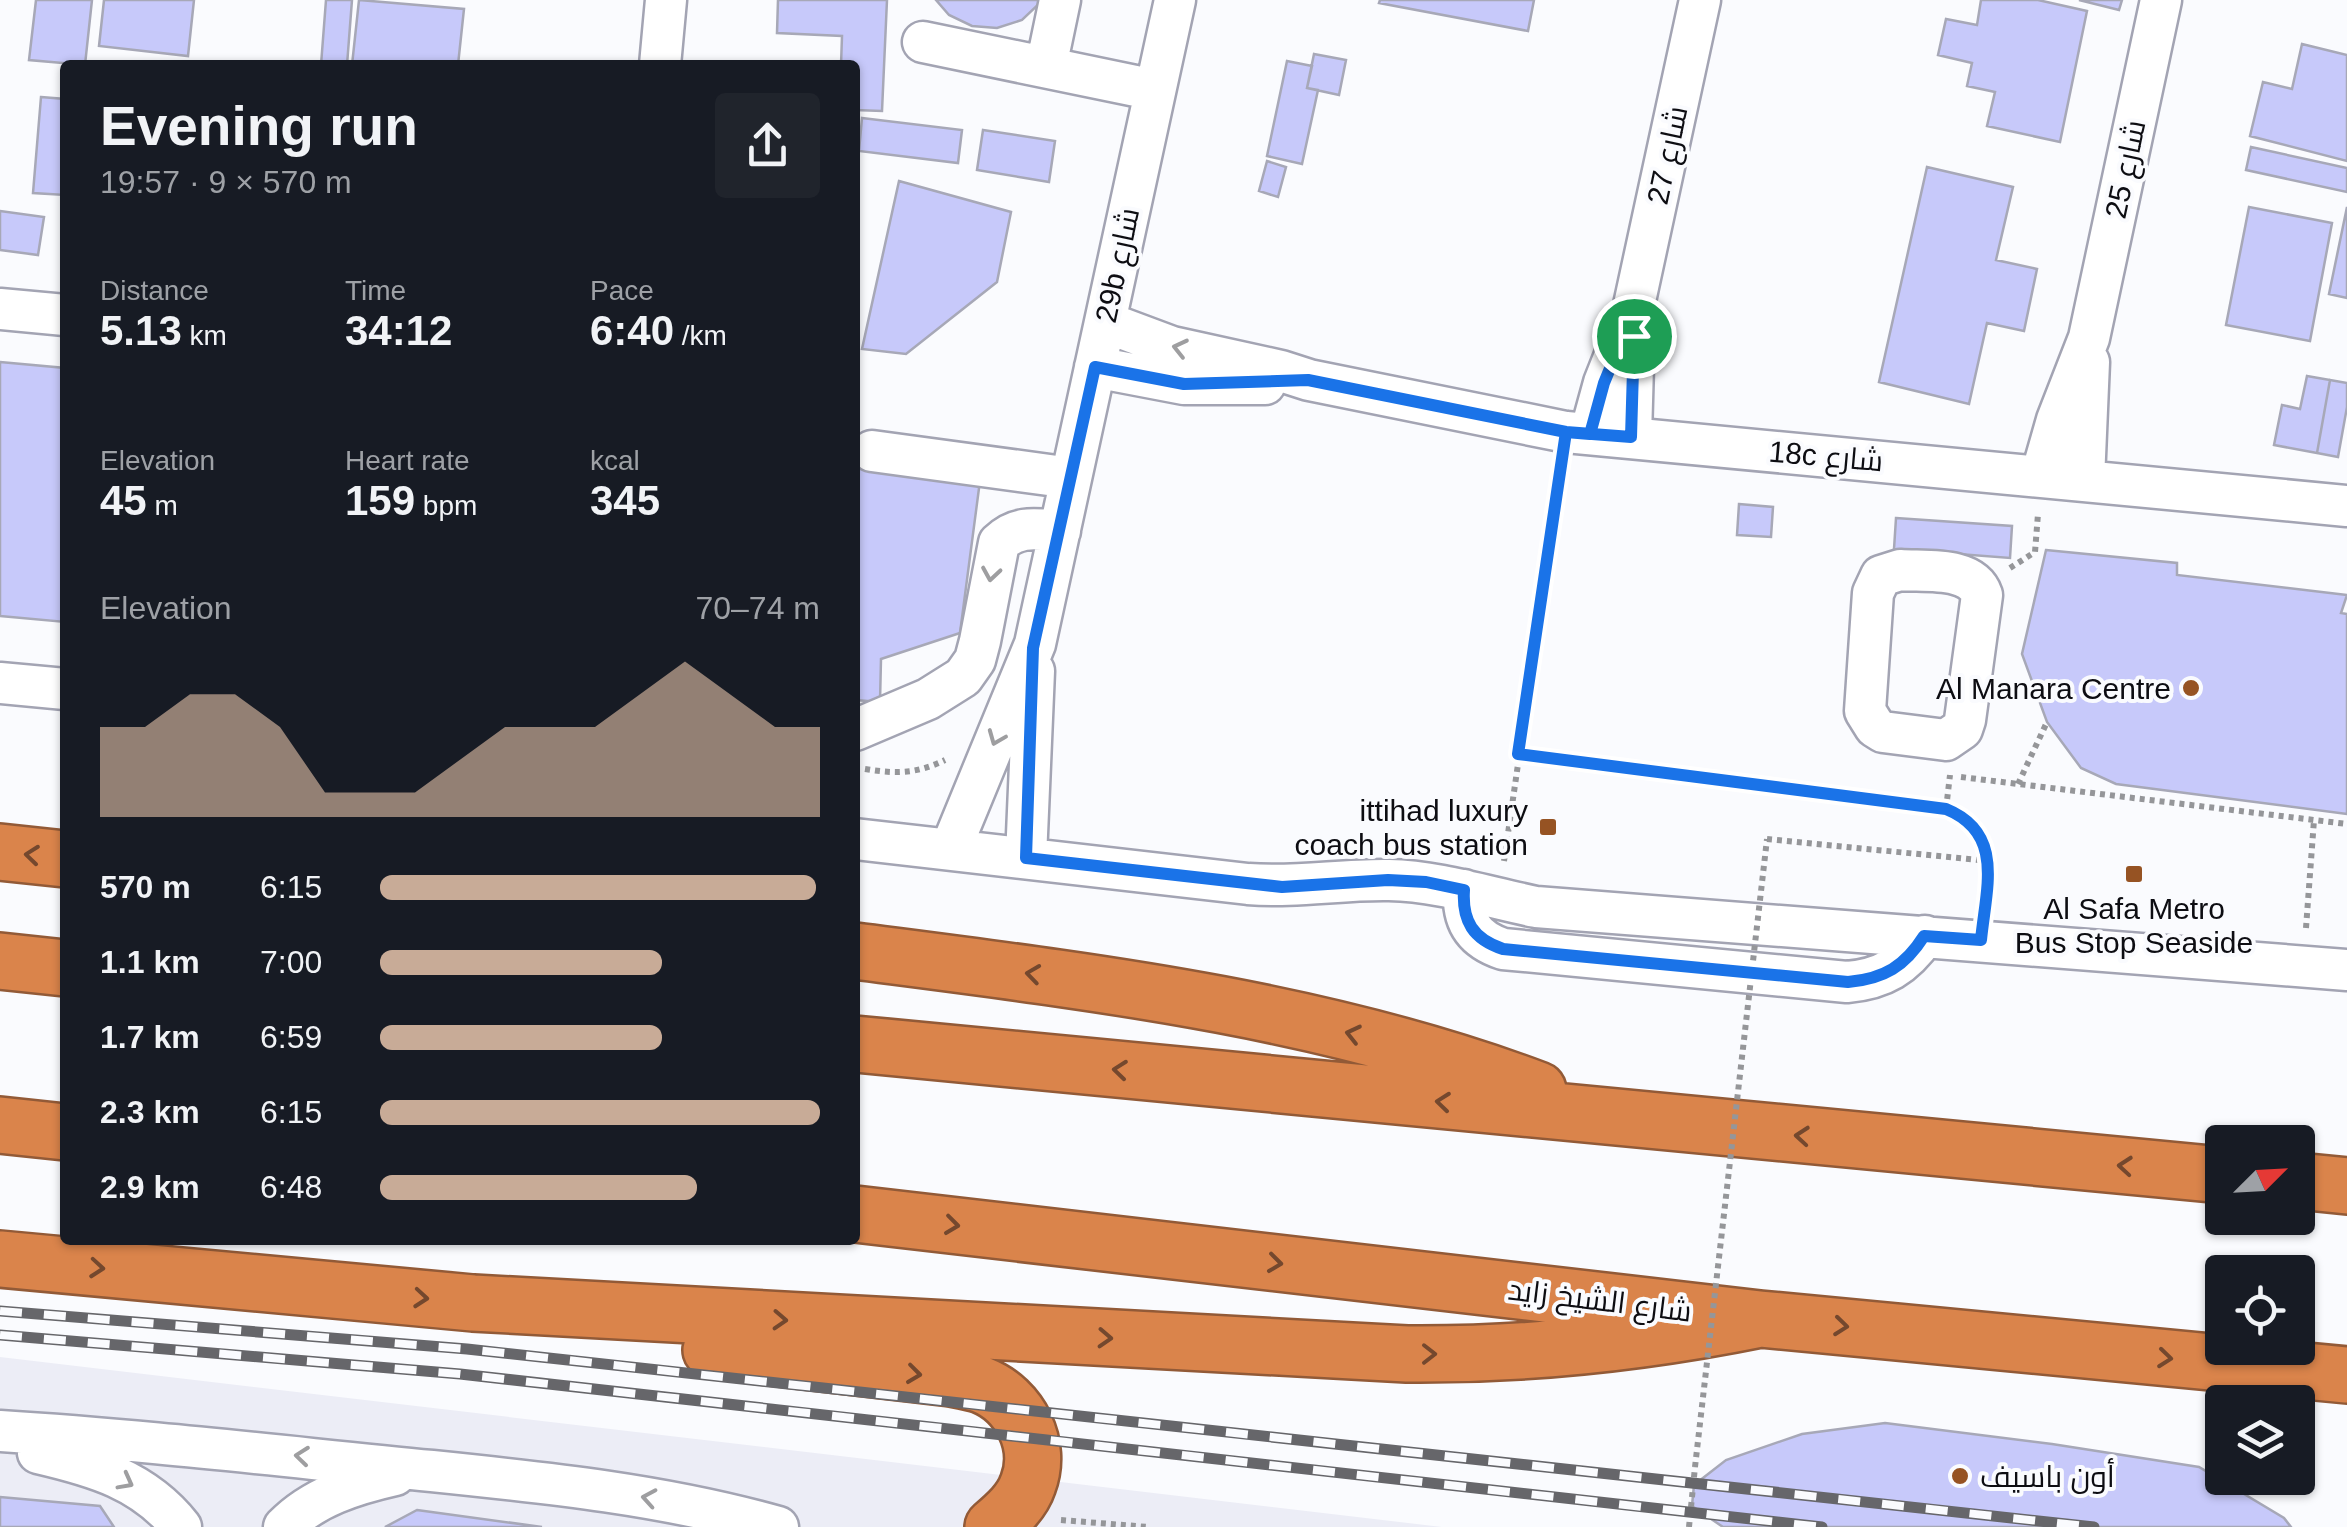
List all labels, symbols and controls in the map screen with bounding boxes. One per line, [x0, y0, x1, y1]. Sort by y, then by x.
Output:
button: share [715, 93, 820, 198]
text: Evening run [100, 95, 418, 157]
street label: شارع 27 [1640, 103, 1697, 208]
street label: شارع 25 [2098, 117, 2155, 222]
text: 19:57 · 9 × 570 m [100, 164, 352, 200]
street label: 29b شارع [1089, 205, 1149, 326]
text: Distance [100, 275, 209, 306]
text: Time [345, 275, 406, 306]
text: Pace [590, 275, 654, 306]
pin [1592, 294, 1677, 379]
text: 5.13 [100, 307, 182, 354]
text: 34:12 [345, 307, 452, 354]
text: 6:40 [590, 307, 674, 354]
icon: arrive [1607, 309, 1662, 364]
text: km [182, 320, 227, 351]
text: /km [674, 320, 727, 351]
one-way arrow [1172, 339, 1189, 360]
street label: 18c شارع [1767, 435, 1885, 481]
text: Elevation [100, 445, 215, 476]
text: Heart rate [345, 445, 470, 476]
text: kcal [590, 445, 640, 476]
text: 45 [100, 477, 147, 524]
text: 159 [345, 477, 415, 524]
text: 345 [590, 477, 660, 524]
text: m [147, 490, 178, 521]
text: bpm [415, 490, 477, 521]
one-way arrow [981, 565, 1002, 582]
text: Elevation [100, 590, 232, 626]
text: 70–74 m [695, 590, 820, 626]
place label: Al Manara Centre [1936, 672, 2171, 705]
marker: Al Manara Centre [2180, 677, 2202, 699]
one-way arrow [988, 728, 1008, 745]
place label: ittihad luxury coach bus station [1295, 794, 1528, 861]
marker: ittihad luxury coach bus station [1537, 816, 1559, 838]
one-way arrow [24, 845, 40, 867]
marker: Al Safa Metro Bus Stop Seaside [2123, 863, 2145, 885]
text: 570 m [100, 869, 191, 905]
text: 6:15 [260, 869, 322, 905]
place label: Al Safa Metro Bus Stop Seaside [2015, 892, 2253, 959]
text: 1.1 km [100, 944, 200, 980]
text: 7:00 [260, 944, 322, 980]
one-way arrow [1025, 964, 1041, 985]
text: 1.7 km [100, 1019, 200, 1055]
text: 6:59 [260, 1019, 322, 1055]
one-way arrow [1345, 1025, 1362, 1046]
one-way arrow [1112, 1060, 1128, 1081]
one-way arrow [1435, 1091, 1451, 1113]
text: 2.3 km [100, 1094, 200, 1130]
text: 6:15 [260, 1094, 322, 1130]
one-way arrow [1793, 1125, 1809, 1147]
north arrow [2205, 1125, 2315, 1235]
map controls [2205, 1125, 2315, 1495]
one-way arrow [2117, 1155, 2133, 1177]
text: 2.9 km [100, 1169, 200, 1205]
text: 6:48 [260, 1169, 322, 1205]
one-way arrow [944, 1214, 960, 1235]
one-way arrow [1267, 1252, 1283, 1273]
button: locate [2205, 1255, 2315, 1365]
one-way arrow [90, 1257, 106, 1279]
street label: شارع الشيخ زايد [1506, 1272, 1694, 1332]
one-way arrow [413, 1287, 429, 1309]
one-way arrow [773, 1309, 789, 1330]
one-way arrow [1834, 1315, 1850, 1337]
one-way arrow [1097, 1327, 1113, 1348]
one-way arrow [1422, 1343, 1438, 1365]
one-way arrow [2157, 1346, 2173, 1368]
one-way arrow [907, 1363, 923, 1384]
button: layers [2205, 1385, 2315, 1495]
one-way arrow [294, 1446, 310, 1468]
place label: أون باسيف [1980, 1458, 2115, 1494]
marker: أون باسيف [1949, 1465, 1971, 1487]
one-way arrow [116, 1470, 134, 1489]
one-way arrow [640, 1488, 657, 1509]

